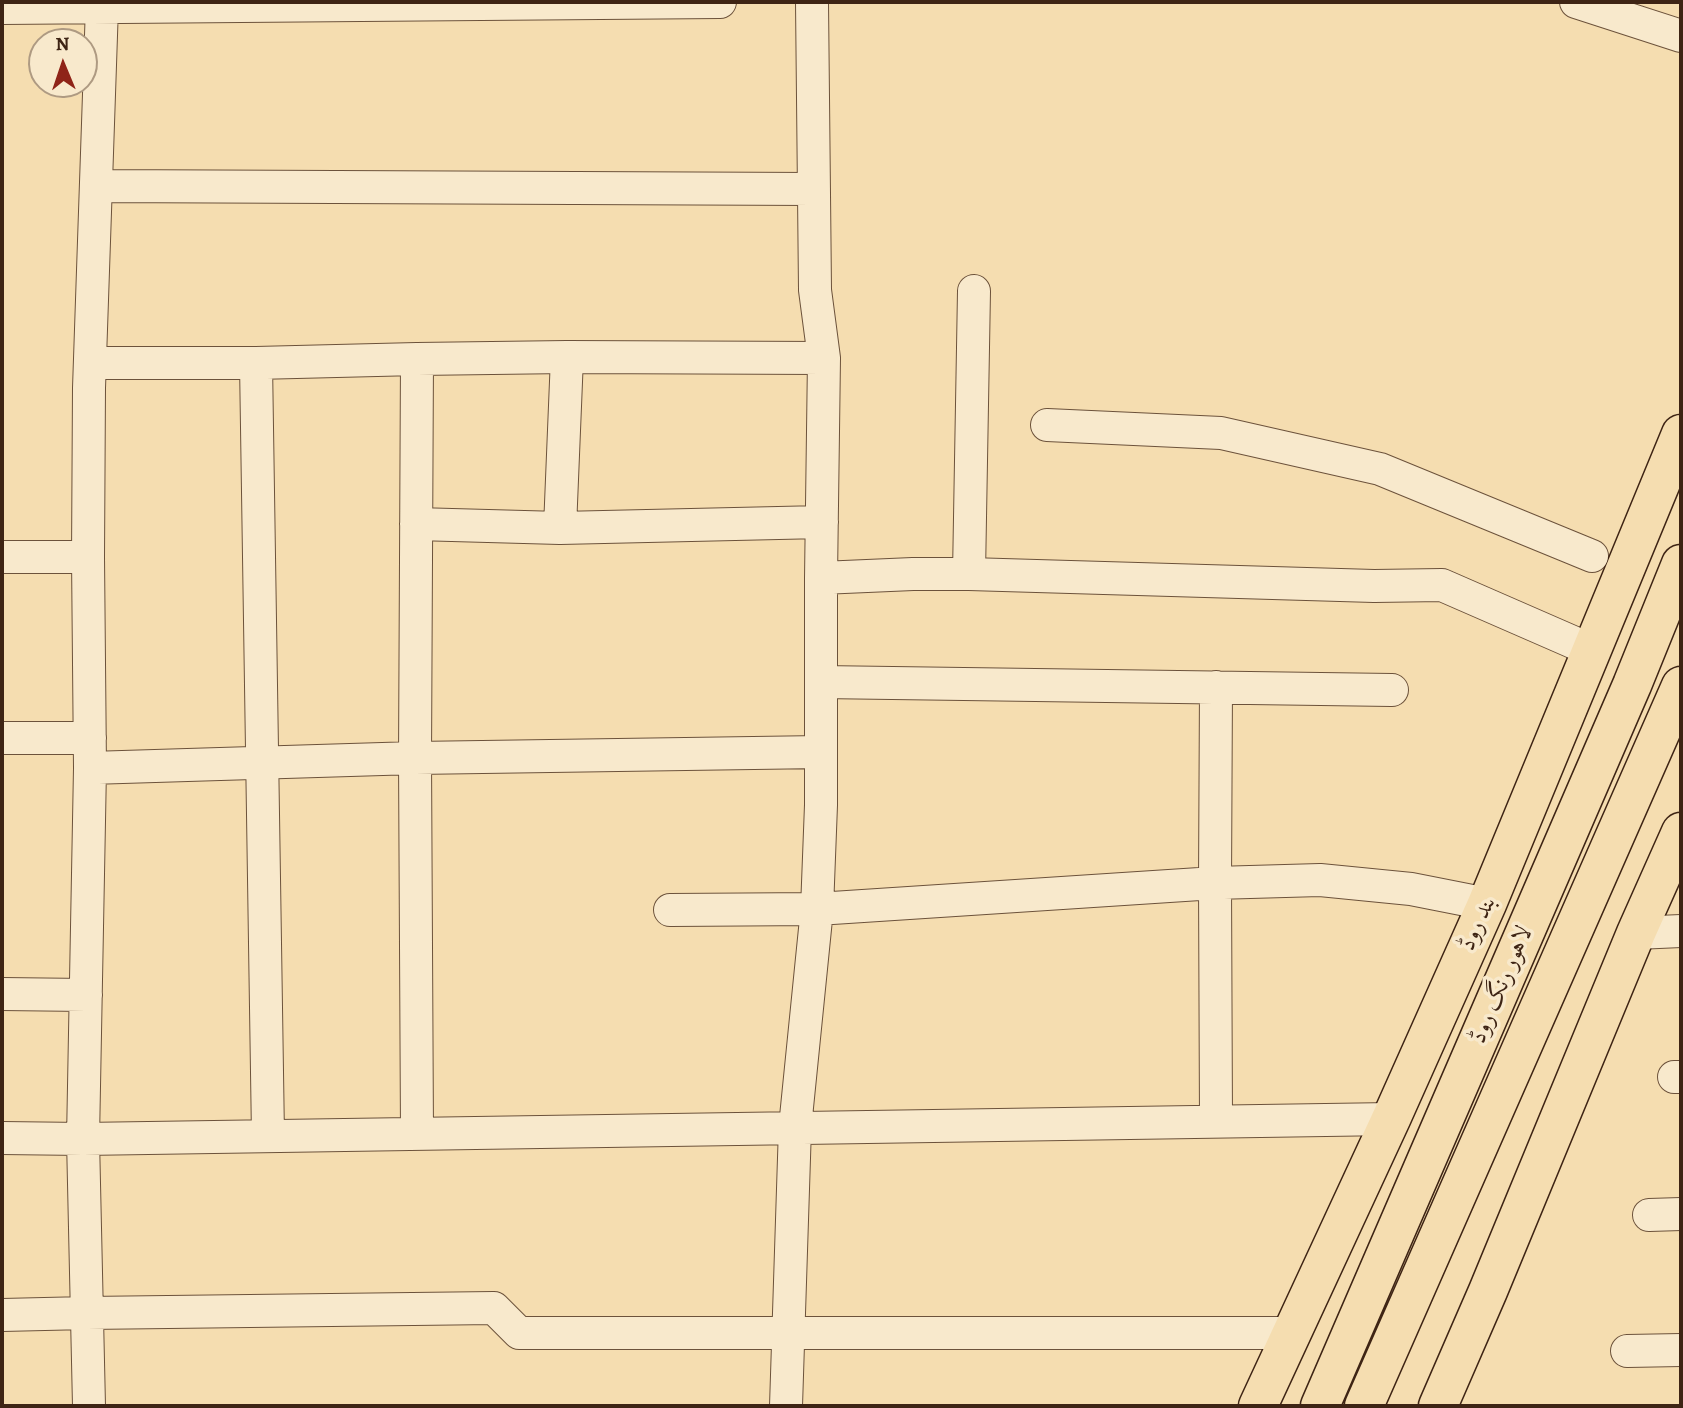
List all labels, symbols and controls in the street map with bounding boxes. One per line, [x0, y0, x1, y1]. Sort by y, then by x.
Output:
north arrow [28, 28, 98, 98]
text: N [55, 31, 70, 57]
street label: بند روڈ [1453, 893, 1503, 955]
street label: لاہور رنگ روڈ [1464, 922, 1540, 1048]

